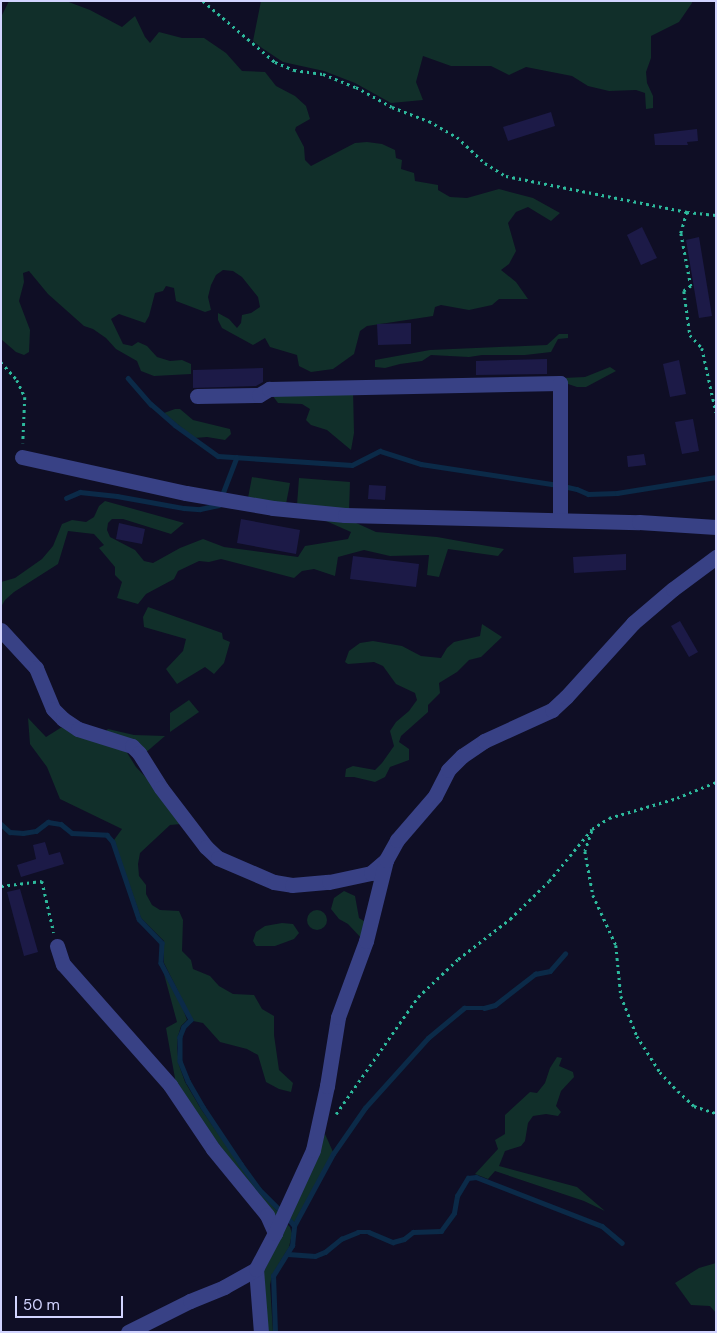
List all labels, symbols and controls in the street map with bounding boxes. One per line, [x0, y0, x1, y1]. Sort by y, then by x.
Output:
scale bar [18, 1286, 125, 1318]
text: 50 m [23, 1295, 60, 1315]

